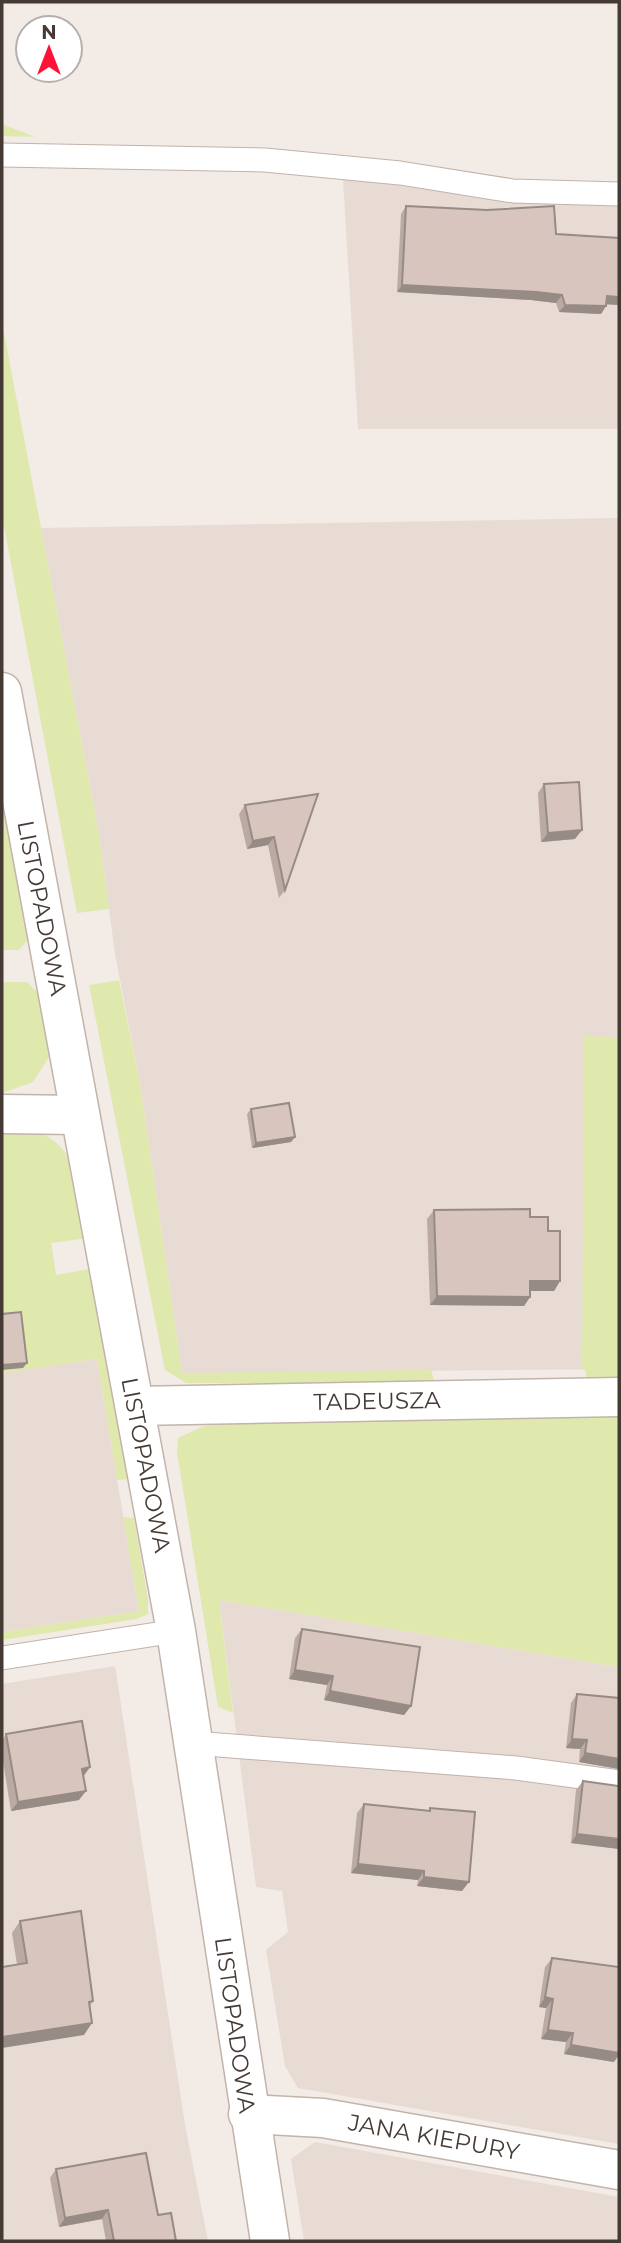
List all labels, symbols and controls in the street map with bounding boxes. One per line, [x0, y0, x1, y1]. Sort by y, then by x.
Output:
north arrow [14, 14, 84, 84]
text: N [41, 21, 57, 44]
street label: LISTOPADOWA [11, 818, 73, 998]
street label: LISTOPADOWA [115, 1375, 177, 1555]
street label: TADEUSZA [313, 1386, 441, 1416]
street label: LISTOPADOWA [209, 1935, 261, 2115]
street label: JANA KIEPURY [345, 2108, 522, 2166]

